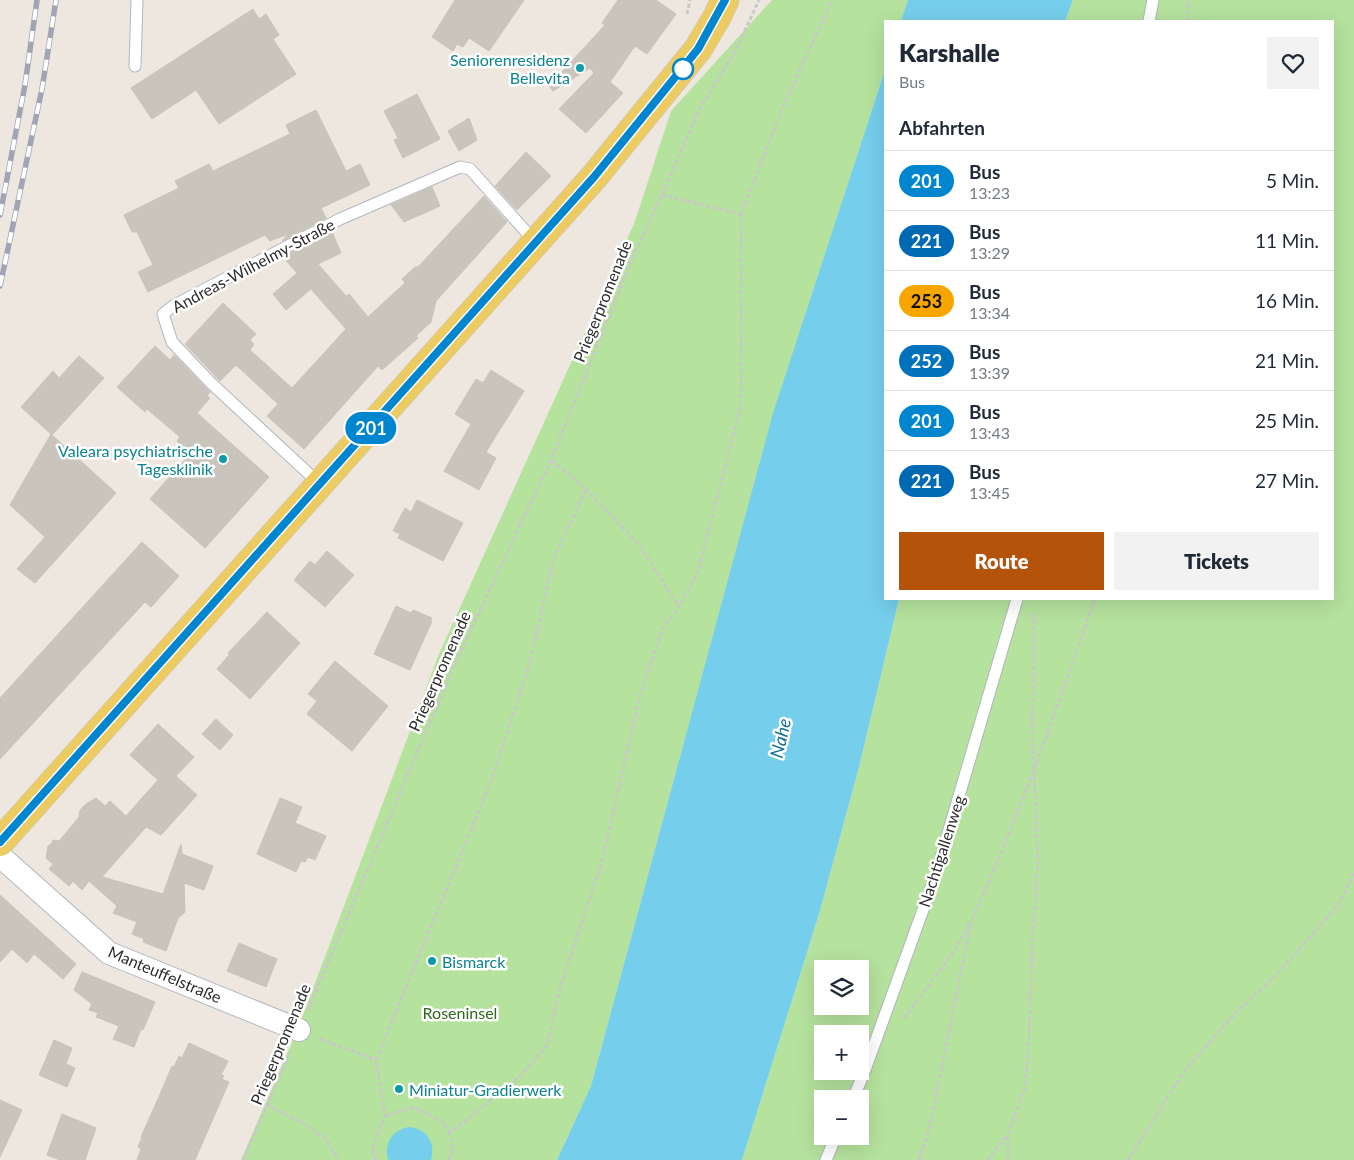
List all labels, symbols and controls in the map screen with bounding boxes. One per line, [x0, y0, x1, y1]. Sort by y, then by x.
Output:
button: heart [1267, 37, 1319, 89]
text: Karshalle [899, 38, 1000, 67]
place label: Seniorenresidenz Bellevita [450, 50, 570, 87]
unlabelled marker [672, 58, 694, 80]
marker: Seniorenresidenz Bellevita [574, 62, 586, 74]
text: Bus [899, 72, 925, 91]
text: Abfahrten [899, 116, 985, 139]
text: Bus [969, 160, 1000, 183]
text: 5 Min. [1266, 169, 1319, 192]
text: 201 [911, 170, 942, 192]
text: 13:23 [969, 183, 1010, 202]
street label: Andreas-Wilhelmy-Straße [169, 214, 337, 316]
text: Bus [969, 220, 1000, 243]
text: 11 Min. [1255, 229, 1319, 252]
text: 221 [911, 230, 942, 252]
street label: Priegerpromenade [569, 237, 635, 365]
text: 13:29 [969, 243, 1010, 262]
text: Bus [969, 280, 1000, 303]
text: 16 Min. [1255, 289, 1319, 312]
text: 253 [911, 290, 942, 312]
text: 13:34 [969, 303, 1010, 322]
text: Bus [969, 340, 1000, 363]
text: 21 Min. [1255, 349, 1319, 372]
text: 252 [911, 350, 942, 372]
text: 13:39 [969, 363, 1010, 382]
text: Bus [969, 400, 1000, 423]
text: 25 Min. [1255, 409, 1319, 432]
text: 201 [911, 410, 942, 432]
line badge: 201 [342, 412, 400, 444]
text: 201 [355, 417, 387, 439]
text: 13:43 [969, 423, 1010, 442]
place label: Valeara psychiatrische Tagesklinik [58, 441, 214, 478]
marker: Valeara psychiatrische Tagesklinik [217, 453, 229, 465]
text: Bus [969, 460, 1000, 483]
text: 27 Min. [1255, 469, 1319, 492]
text: 221 [911, 470, 942, 492]
text: 13:45 [969, 483, 1010, 502]
button: Route [899, 532, 1104, 590]
button: Tickets [1114, 532, 1319, 590]
street label: Priegerpromenade [404, 608, 474, 734]
water label: Nahe [765, 716, 795, 760]
street label: Nachtigallenweg [914, 793, 968, 909]
street label: Manteuffelstraße [106, 942, 224, 1006]
place label: Bismarck [442, 952, 506, 971]
marker: Bismarck [426, 955, 438, 967]
map controls [814, 960, 869, 1145]
button: layers [814, 960, 869, 1015]
street label: Priegerpromenade [246, 981, 314, 1107]
park label: Roseninsel [423, 1003, 497, 1022]
button: + [814, 1025, 869, 1080]
place label: Miniatur-Gradierwerk [409, 1080, 562, 1099]
marker: Miniatur-Gradierwerk [393, 1083, 405, 1095]
button: − [814, 1090, 869, 1145]

